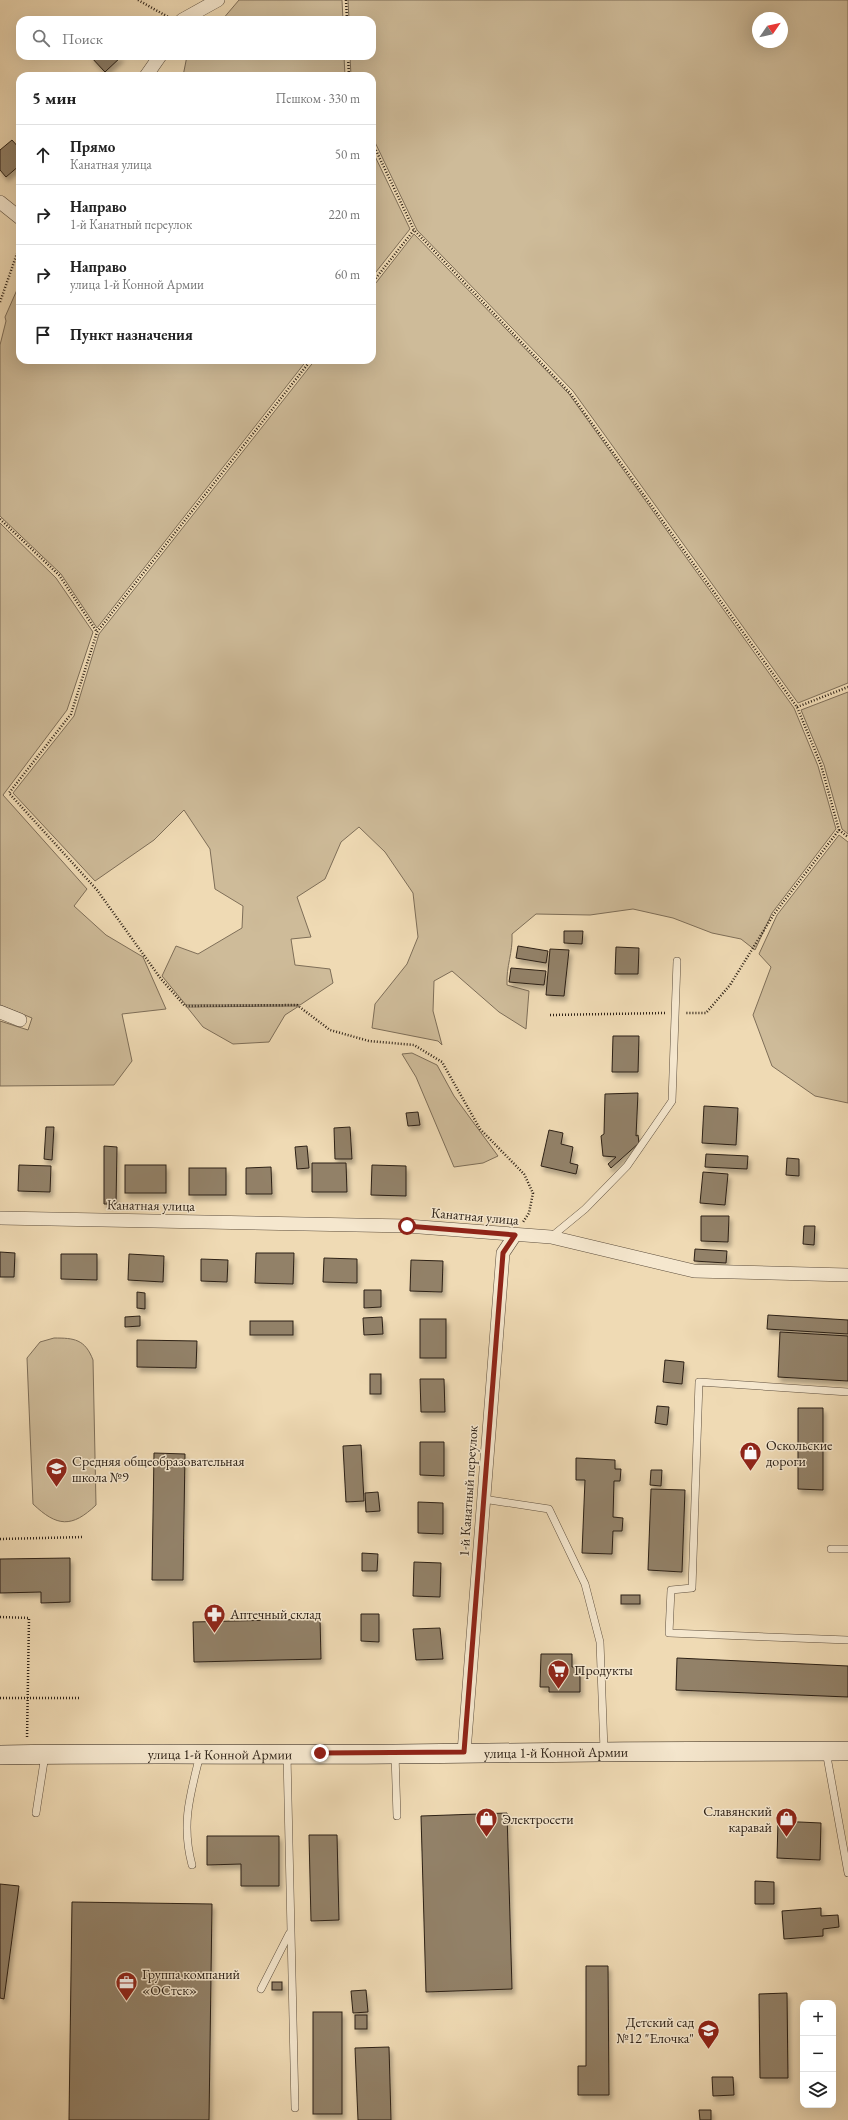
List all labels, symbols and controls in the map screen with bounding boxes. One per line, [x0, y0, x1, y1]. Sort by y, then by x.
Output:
north arrow [752, 12, 788, 48]
search box [16, 16, 376, 60]
icon: search [30, 27, 52, 49]
text: Поиск [62, 29, 103, 48]
text: 5 мин [32, 87, 76, 109]
text: Пешком · 330 m [276, 90, 360, 107]
text: Прямо [70, 137, 115, 156]
icon: ahead [32, 144, 54, 166]
text: 50 m [335, 146, 360, 163]
text: Канатная улица [70, 156, 152, 173]
text: Направо [70, 197, 127, 216]
icon: right [32, 204, 54, 226]
text: 220 m [329, 206, 360, 223]
text: 1-й Канатный переулок [70, 216, 192, 233]
text: Направо [70, 257, 127, 276]
icon: right [32, 264, 54, 286]
text: 60 m [335, 266, 360, 283]
text: улица 1-й Конной Армии [70, 276, 204, 293]
icon: arrive [32, 324, 54, 346]
text: Пункт назначения [70, 325, 193, 344]
street label: Канатная улица [107, 1195, 196, 1215]
street label: Канатная улица [430, 1203, 520, 1229]
route start [398, 1217, 416, 1235]
street label: 1-й Канатный переулок [454, 1424, 482, 1557]
place label: Оскольские дороги [766, 1436, 833, 1470]
shop icon: Оскольские дороги [738, 1440, 764, 1473]
place label: Средняя общеобразовательная школа №9 [72, 1452, 245, 1486]
school or university icon: Средняя общеобразовательная школа №9 [44, 1456, 70, 1489]
pharmacy icon: Аптечный склад [201, 1601, 227, 1634]
place label: Аптечный склад [229, 1605, 322, 1623]
supermarket icon: Продукты [545, 1657, 571, 1690]
place label: Продукты [574, 1661, 633, 1679]
street label: улица 1-й Конной Армии [484, 1743, 629, 1762]
route end [311, 1744, 329, 1762]
street label: улица 1-й Конной Армии [148, 1745, 293, 1763]
place label: Славянский каравай [703, 1802, 773, 1836]
shop icon: Электросети [474, 1806, 500, 1839]
shop icon: Славянский каравай [774, 1806, 800, 1839]
place label: Электросети [502, 1810, 574, 1828]
place label: Группа компаний «ОСтек» [142, 1965, 241, 1999]
office icon: Группа компаний «ОСтек» [114, 1969, 140, 2002]
map controls [800, 2000, 836, 2108]
button: + [800, 2000, 836, 2036]
place label: Детский сад №12 "Елочка" [616, 2013, 695, 2047]
school or university icon: Детский сад №12 "Елочка" [696, 2017, 722, 2050]
button: − [800, 2036, 836, 2072]
button: layers [800, 2072, 836, 2108]

